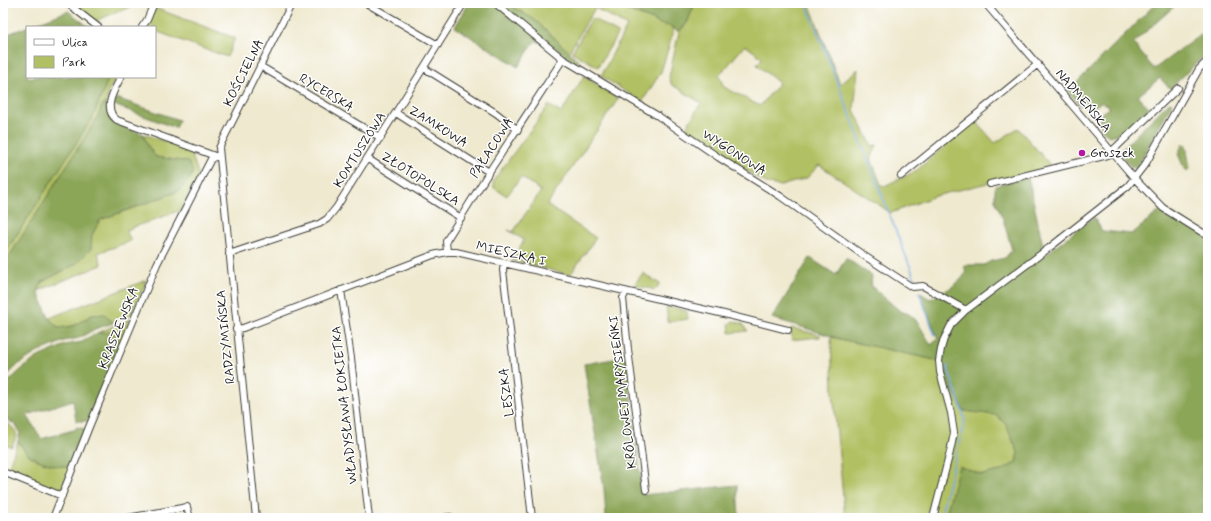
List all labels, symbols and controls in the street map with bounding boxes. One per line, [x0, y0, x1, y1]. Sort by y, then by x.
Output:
legend [26, 26, 156, 78]
text: Ulica [62, 35, 88, 51]
street label: KOŚCIELNA [219, 36, 268, 110]
text: Park [62, 55, 86, 71]
street label: NADMEŃSKA [1051, 66, 1115, 136]
street label: RYCERSKA [296, 70, 356, 116]
street label: ZAMKOWA [405, 102, 471, 152]
street label: KONTUSZOWA [330, 109, 390, 191]
street label: PAŁACOWA [466, 114, 518, 182]
street label: WYGONOWA [699, 126, 769, 180]
place label: Groszek [1090, 145, 1135, 162]
street label: ZŁOTOPOLSKA [377, 148, 463, 210]
marker: Groszek [1077, 148, 1087, 158]
street label: MIESZKA I [474, 238, 548, 270]
street label: KRASZEWSKA [95, 284, 143, 372]
street label: RADZYMIŃSKA [213, 289, 239, 385]
street label: KRÓLOWEJ MARYSIEŃKI [605, 314, 641, 470]
street label: WŁADYSŁAWA ŁOKIETKA [328, 325, 362, 485]
street label: LESZKA [496, 367, 518, 417]

